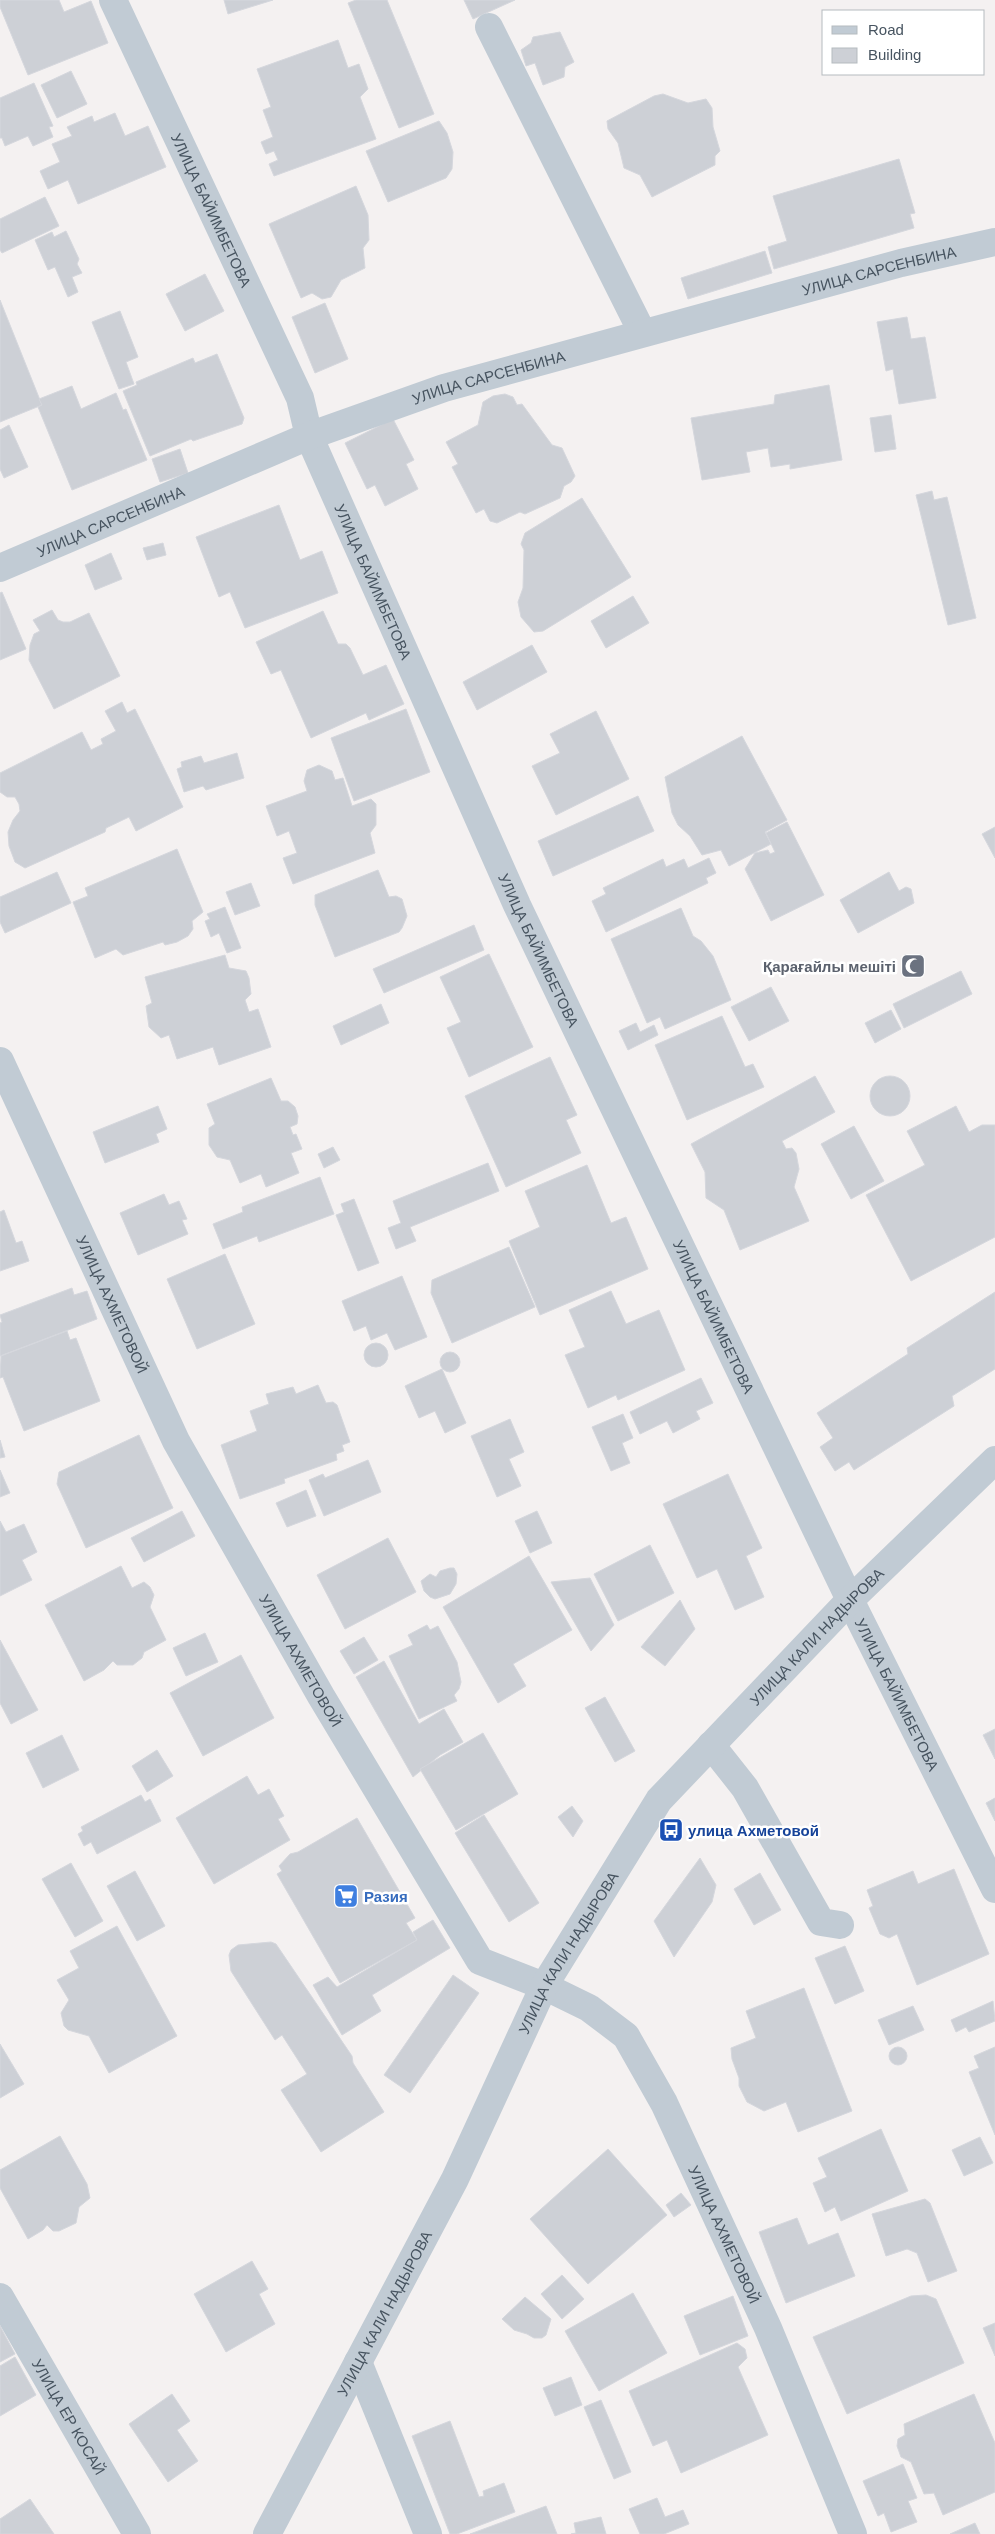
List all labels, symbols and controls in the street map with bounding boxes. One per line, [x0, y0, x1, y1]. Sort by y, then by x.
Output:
legend [822, 10, 985, 75]
text: Road [868, 21, 904, 38]
text: Building [868, 46, 921, 63]
street label: УЛИЦА БАЙИМБЕТОВА [168, 130, 255, 290]
street label: УЛИЦА САРСЕНБИНА [800, 242, 958, 298]
street label: УЛИЦА САРСЕНБИНА [410, 347, 567, 407]
street label: УЛИЦА САРСЕНБИНА [34, 482, 187, 560]
street label: УЛИЦА БАЙИМБЕТОВА [332, 501, 415, 662]
street label: УЛИЦА БАЙИМБЕТОВА [495, 871, 583, 1030]
mosque icon: Қарағайлы мешіті [900, 953, 926, 979]
place label: Қарағайлы мешіті [763, 958, 896, 975]
street label: УЛИЦА АХМЕТОВОЙ [73, 1233, 152, 1376]
street label: УЛИЦА БАЙИМБЕТОВА [670, 1237, 758, 1396]
street label: УЛИЦА КАЛИ НАДЫРОВА [746, 1564, 887, 1708]
street label: УЛИЦА АХМЕТОВОЙ [256, 1591, 346, 1729]
street label: УЛИЦА БАЙИМБЕТОВА [852, 1615, 943, 1773]
bus stop icon: улица Ахметовой [658, 1817, 684, 1843]
place label: улица Ахметовой [688, 1822, 819, 1839]
street label: УЛИЦА КАЛИ НАДЫРОВА [515, 1868, 621, 2036]
supermarket icon: Разия [333, 1883, 359, 1909]
place label: Разия [364, 1888, 408, 1905]
street label: УЛИЦА АХМЕТОВОЙ [686, 2163, 764, 2306]
street label: УЛИЦА КАЛИ НАДЫРОВА [333, 2228, 435, 2399]
street label: УЛИЦА ЕР КОСАЙ [29, 2356, 109, 2477]

